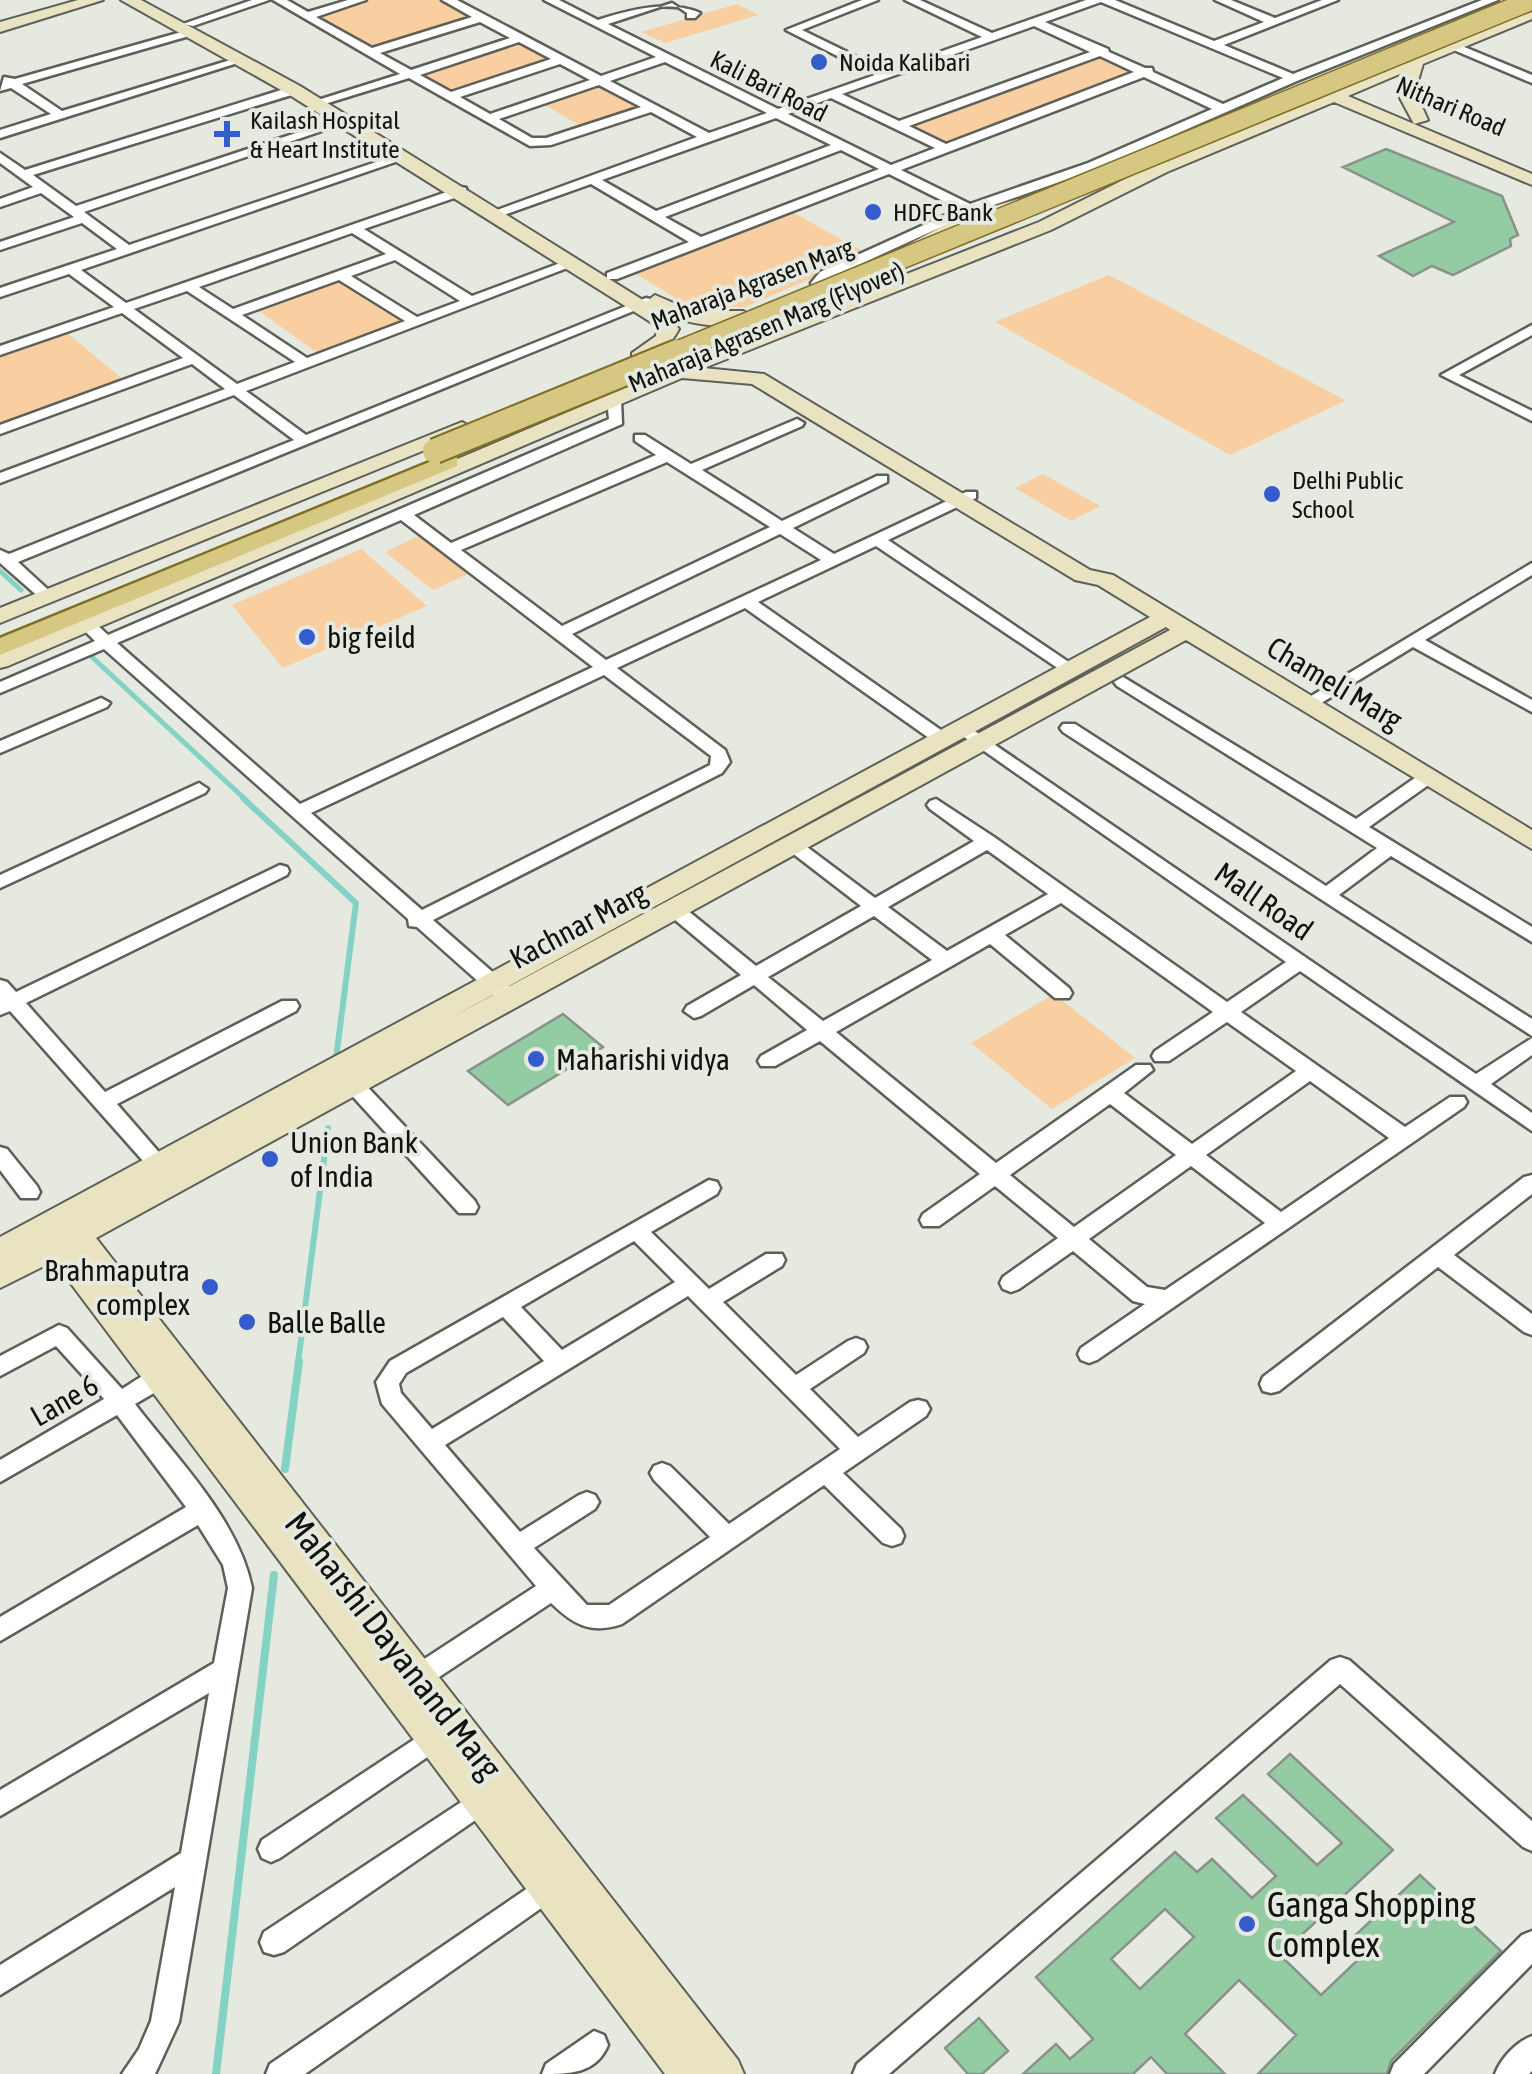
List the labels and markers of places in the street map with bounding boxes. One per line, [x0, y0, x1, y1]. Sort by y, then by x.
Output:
place label: Noida Kalibari [839, 48, 971, 76]
marker: Noida Kalibari [808, 51, 830, 73]
place label: Kailash Hospital & Heart Institute [250, 106, 400, 163]
marker: Kailash Hospital & Heart Institute [214, 121, 240, 147]
place label: HDFC Bank [893, 198, 993, 226]
marker: HDFC Bank [862, 201, 884, 223]
place label: Delhi Public School [1292, 466, 1404, 523]
marker: Delhi Public School [1261, 483, 1283, 505]
place label: big feild [327, 620, 416, 654]
marker: big feild [296, 626, 318, 648]
place label: Maharishi vidya [556, 1042, 730, 1076]
marker: Maharishi vidya [525, 1048, 547, 1070]
place label: Union Bank of India [290, 1125, 418, 1193]
marker: Union Bank of India [259, 1148, 281, 1170]
place label: Brahmaputra complex [44, 1253, 190, 1321]
marker: Brahmaputra complex [199, 1276, 221, 1298]
place label: Balle Balle [267, 1305, 386, 1339]
marker: Balle Balle [236, 1311, 258, 1333]
place label: Ganga Shopping Complex [1267, 1884, 1476, 1964]
marker: Ganga Shopping Complex [1236, 1913, 1258, 1935]

